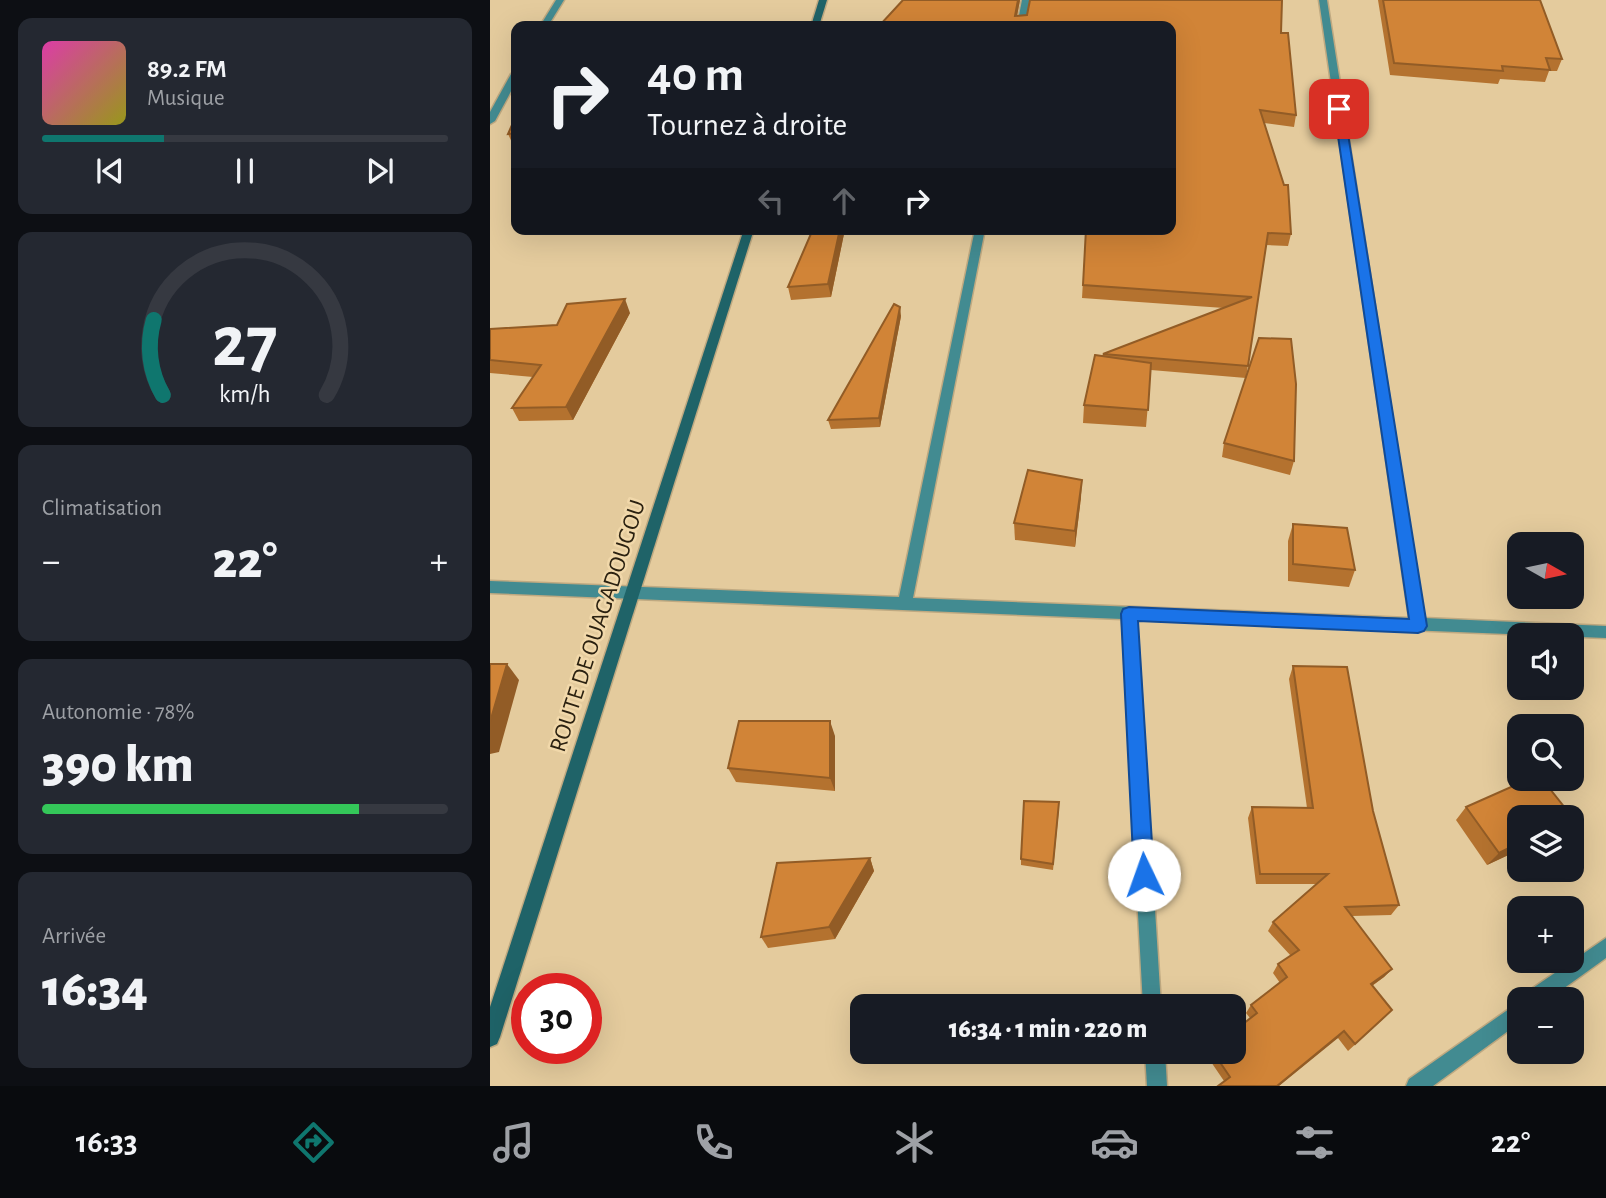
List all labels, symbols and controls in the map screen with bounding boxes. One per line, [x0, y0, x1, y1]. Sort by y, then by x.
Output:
icon: right [532, 49, 623, 140]
text: 40 m [647, 51, 744, 100]
text: 89.2 FM [147, 56, 227, 82]
pin [1309, 79, 1369, 139]
text: Musique [147, 87, 225, 110]
icon: arrive [1320, 90, 1358, 128]
text: Tournez à droite [647, 109, 847, 141]
icon: previous [91, 152, 129, 190]
icon: pause [226, 152, 264, 190]
icon: next [361, 152, 399, 190]
icon: left [752, 182, 790, 220]
icon: ahead [825, 182, 863, 220]
icon: right [898, 182, 936, 220]
text: 27 [212, 308, 278, 381]
text: km/h [219, 382, 271, 407]
text: Climatisation [42, 497, 162, 520]
street label: ROUTE DE OUAGADOUGOU [546, 497, 650, 755]
north arrow [1507, 532, 1584, 609]
map controls [1507, 532, 1584, 1064]
text: 22° [212, 535, 278, 587]
text: − [42, 543, 60, 581]
text: + [430, 543, 448, 581]
button: sound [1507, 623, 1584, 700]
text: Autonomie · 78% [42, 701, 194, 724]
button: search [1507, 714, 1584, 791]
text: 390 km [42, 739, 194, 791]
button: layers [1507, 805, 1584, 882]
position arrow [1107, 838, 1181, 912]
button: + [1507, 896, 1584, 973]
text: Arrivée [42, 925, 106, 948]
text: 16:34 [42, 963, 148, 1015]
speed limit sign: 30 [511, 973, 602, 1064]
button: − [1507, 987, 1584, 1064]
text: 16:34 · 1 min · 220 m [949, 1016, 1147, 1042]
icon: directions [289, 1118, 338, 1167]
icon: music [489, 1118, 538, 1167]
icon: phone [689, 1118, 738, 1167]
icon: climate [890, 1118, 939, 1167]
icon: car [1090, 1118, 1139, 1167]
icon: filters [1290, 1118, 1339, 1167]
text: 16:33 [76, 1126, 138, 1158]
text: 22° [1491, 1126, 1530, 1158]

